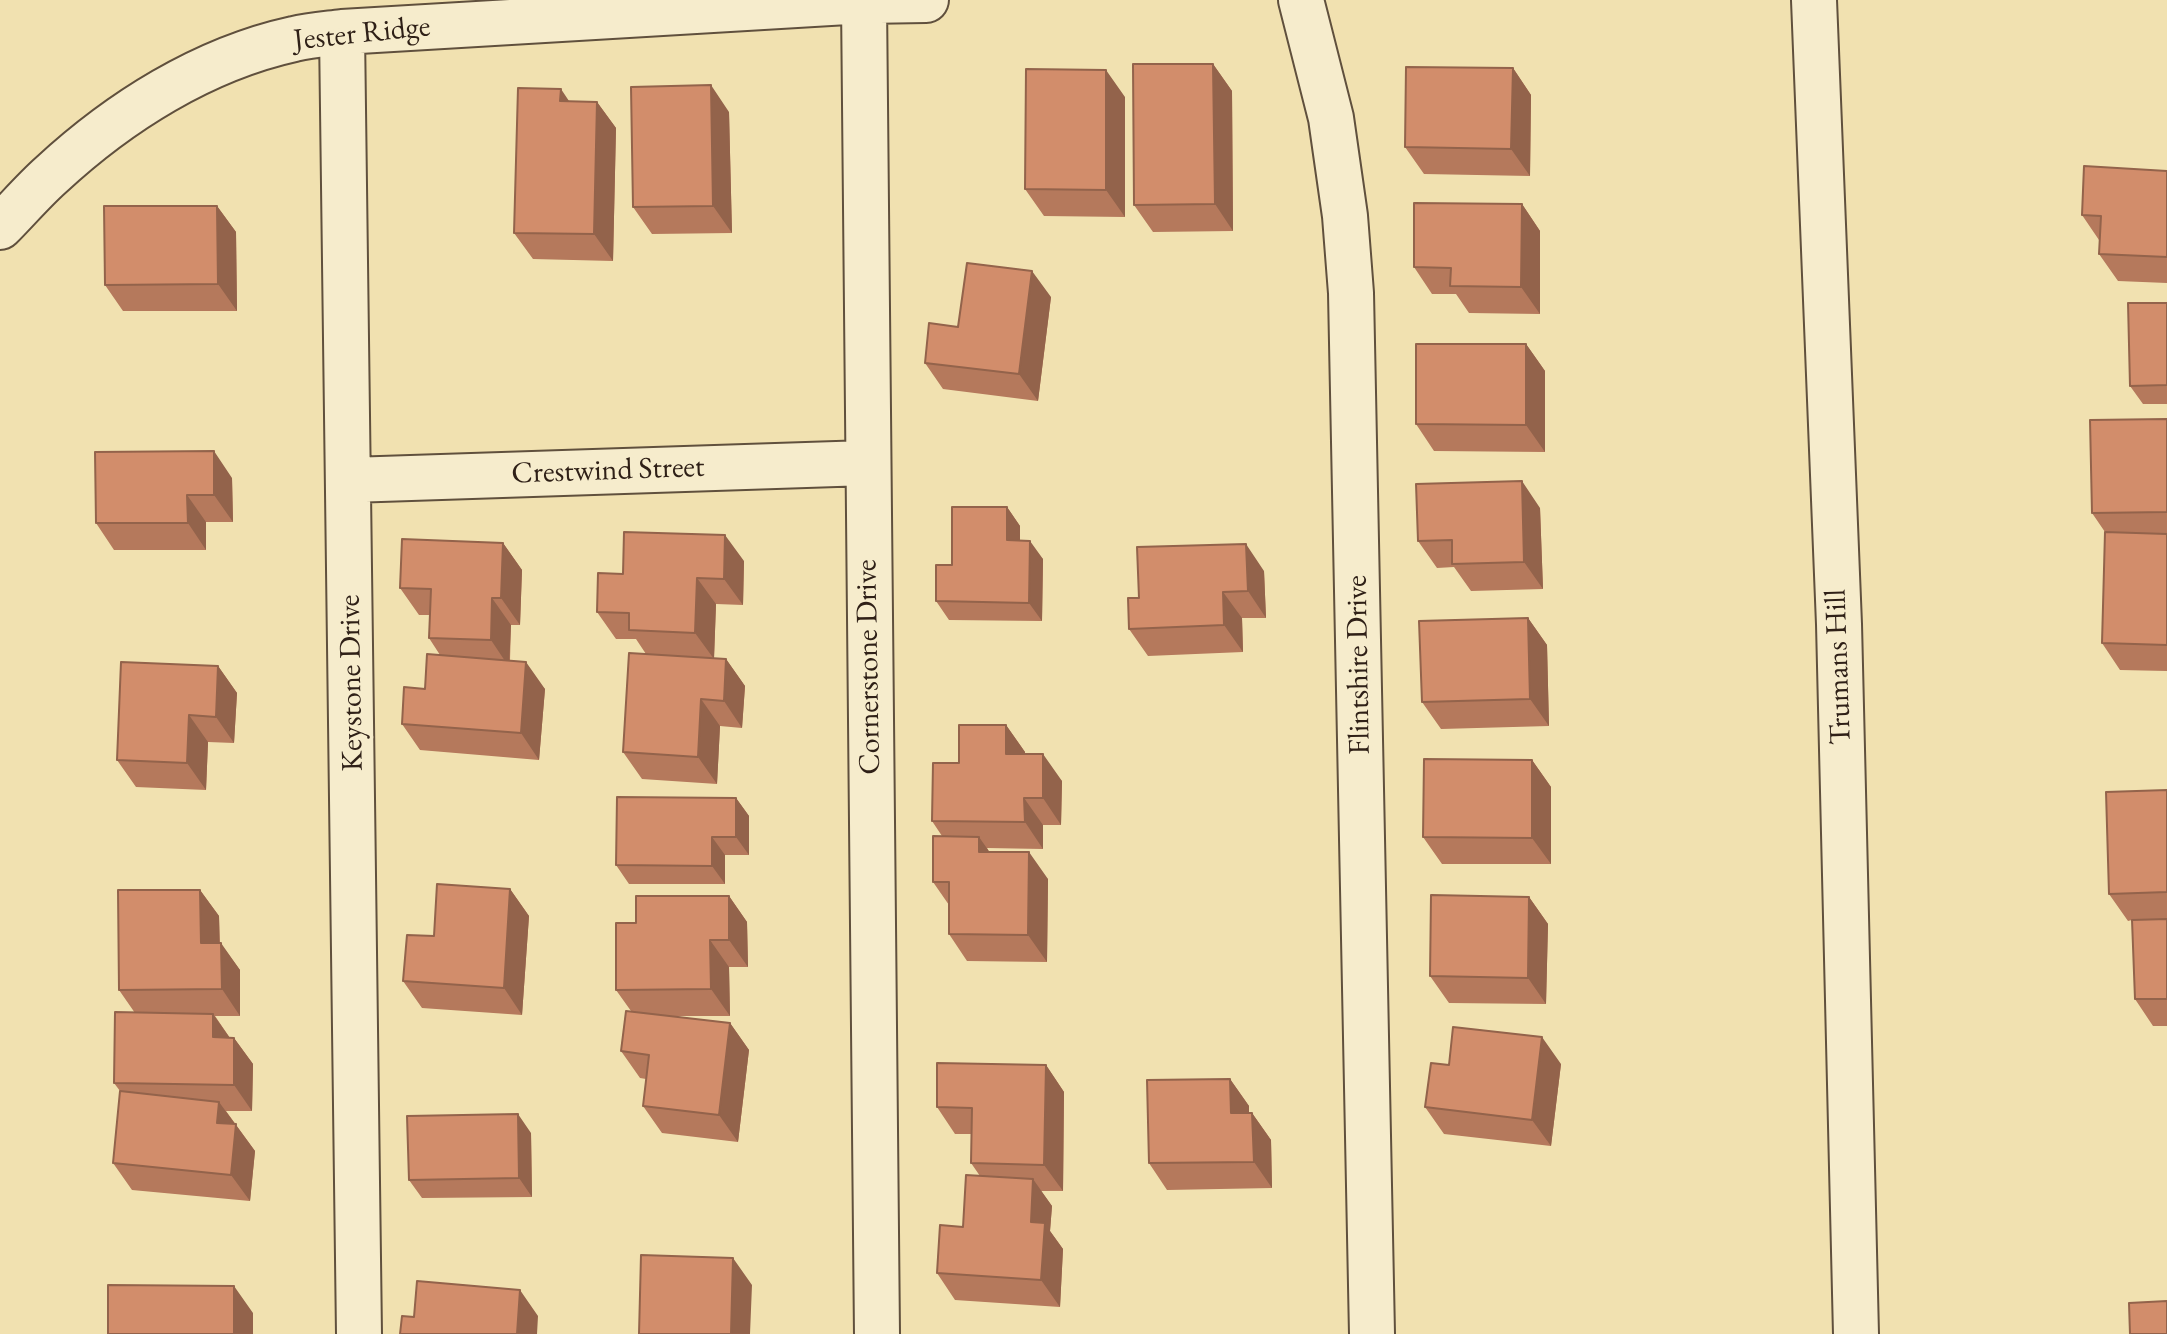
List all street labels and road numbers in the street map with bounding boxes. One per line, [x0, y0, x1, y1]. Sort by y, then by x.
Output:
street label: Jester Ridge [292, 9, 432, 59]
street label: Crestwind Street [511, 450, 705, 492]
street label: Cornerstone Drive [849, 559, 889, 775]
street label: Flintshire Drive [1339, 575, 1379, 755]
street label: Trumans Hill [1818, 589, 1860, 745]
street label: Keystone Drive [332, 594, 372, 772]

